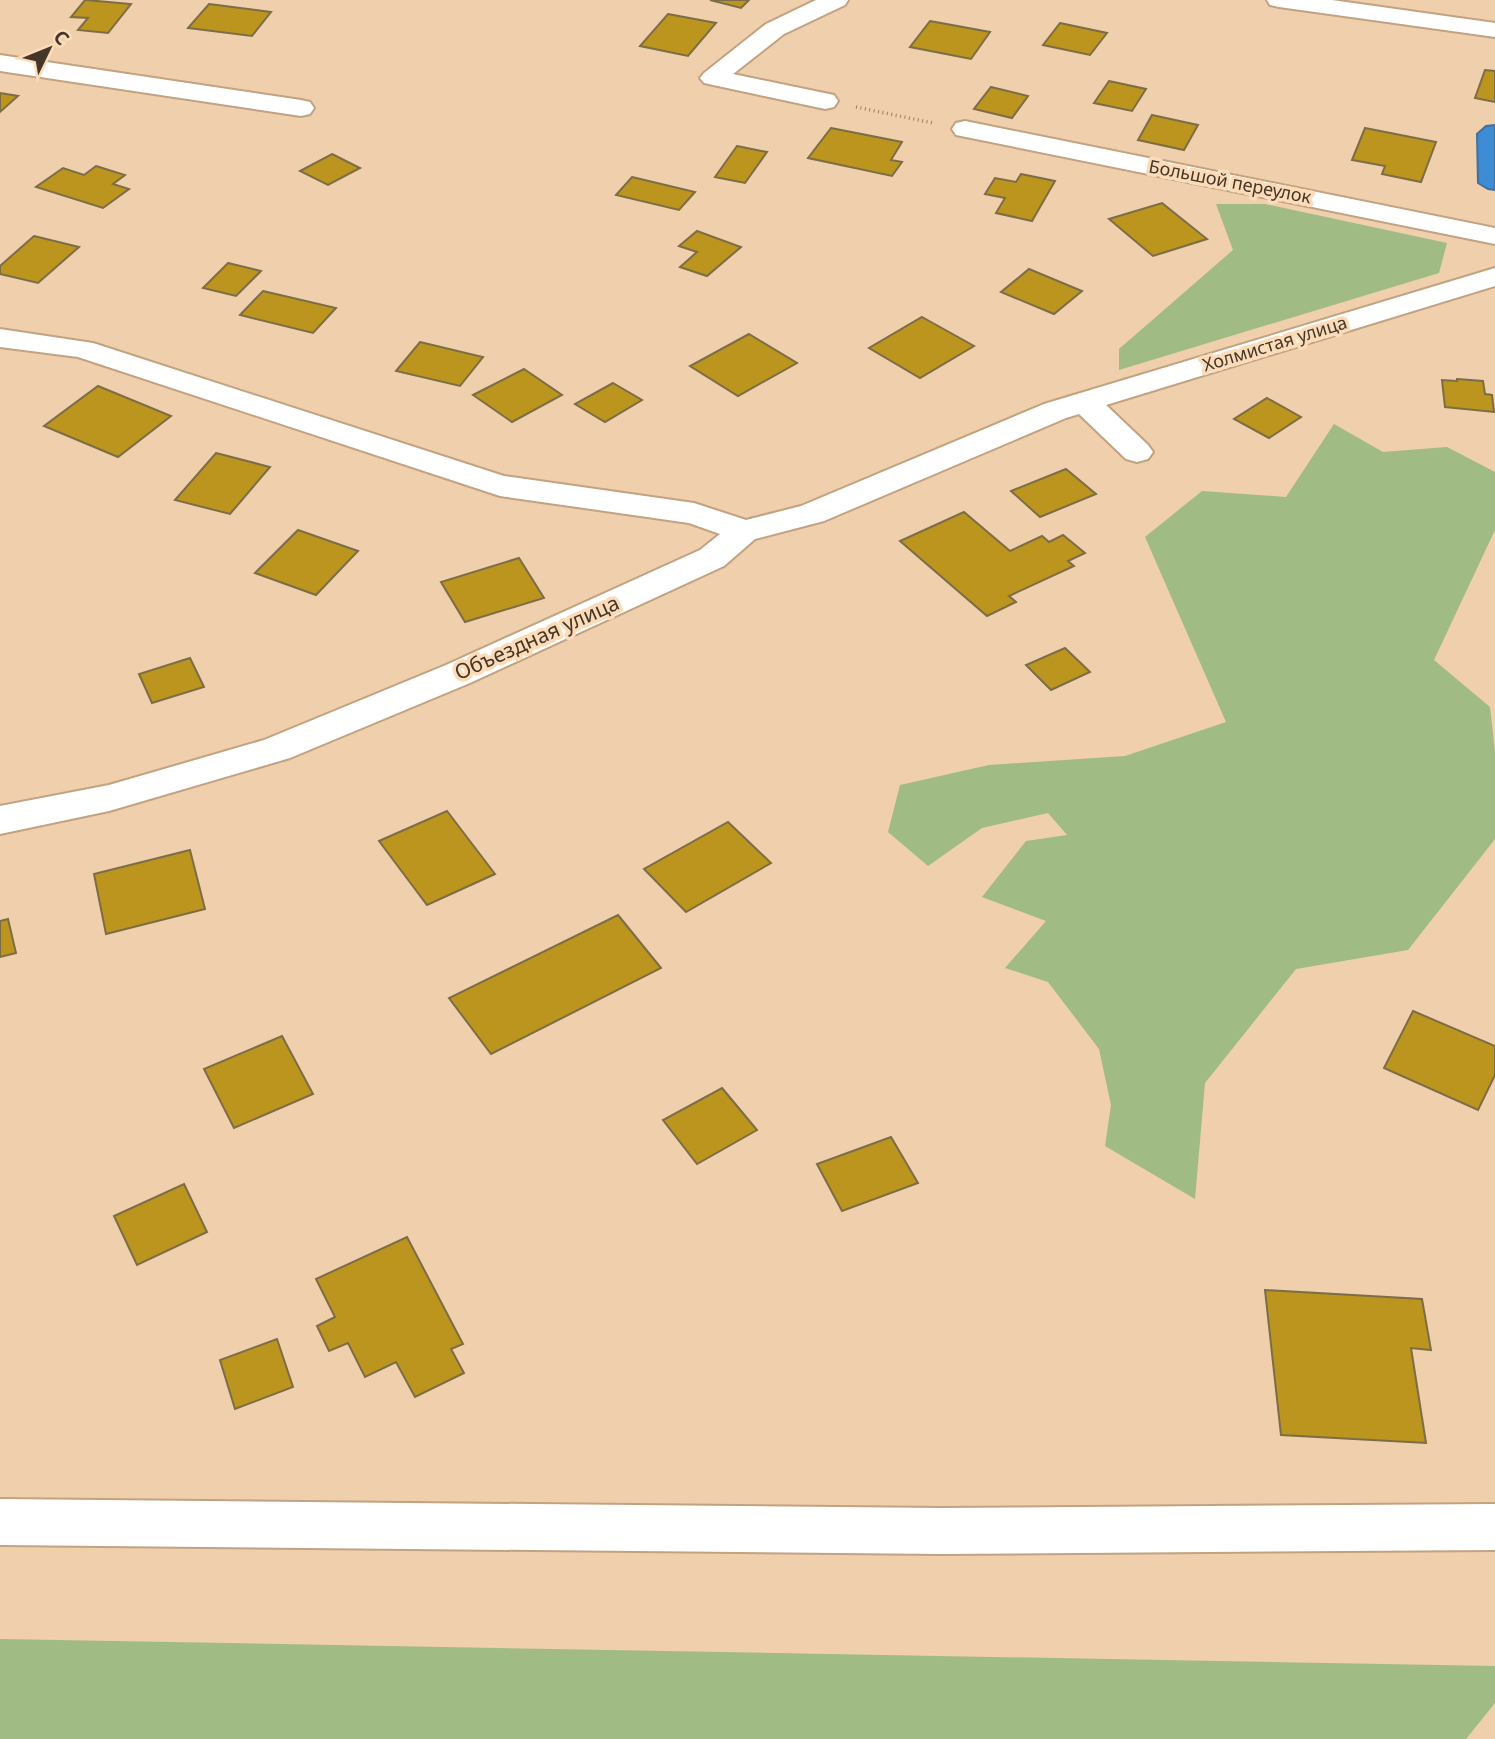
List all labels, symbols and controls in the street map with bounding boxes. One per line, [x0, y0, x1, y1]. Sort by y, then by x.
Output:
north arrow [14, 14, 84, 84]
text: С [48, 24, 75, 51]
street label: Большой переулок [1147, 153, 1314, 209]
street label: Холмистая улица [1200, 310, 1350, 376]
street label: Объездная улица [450, 588, 623, 686]

